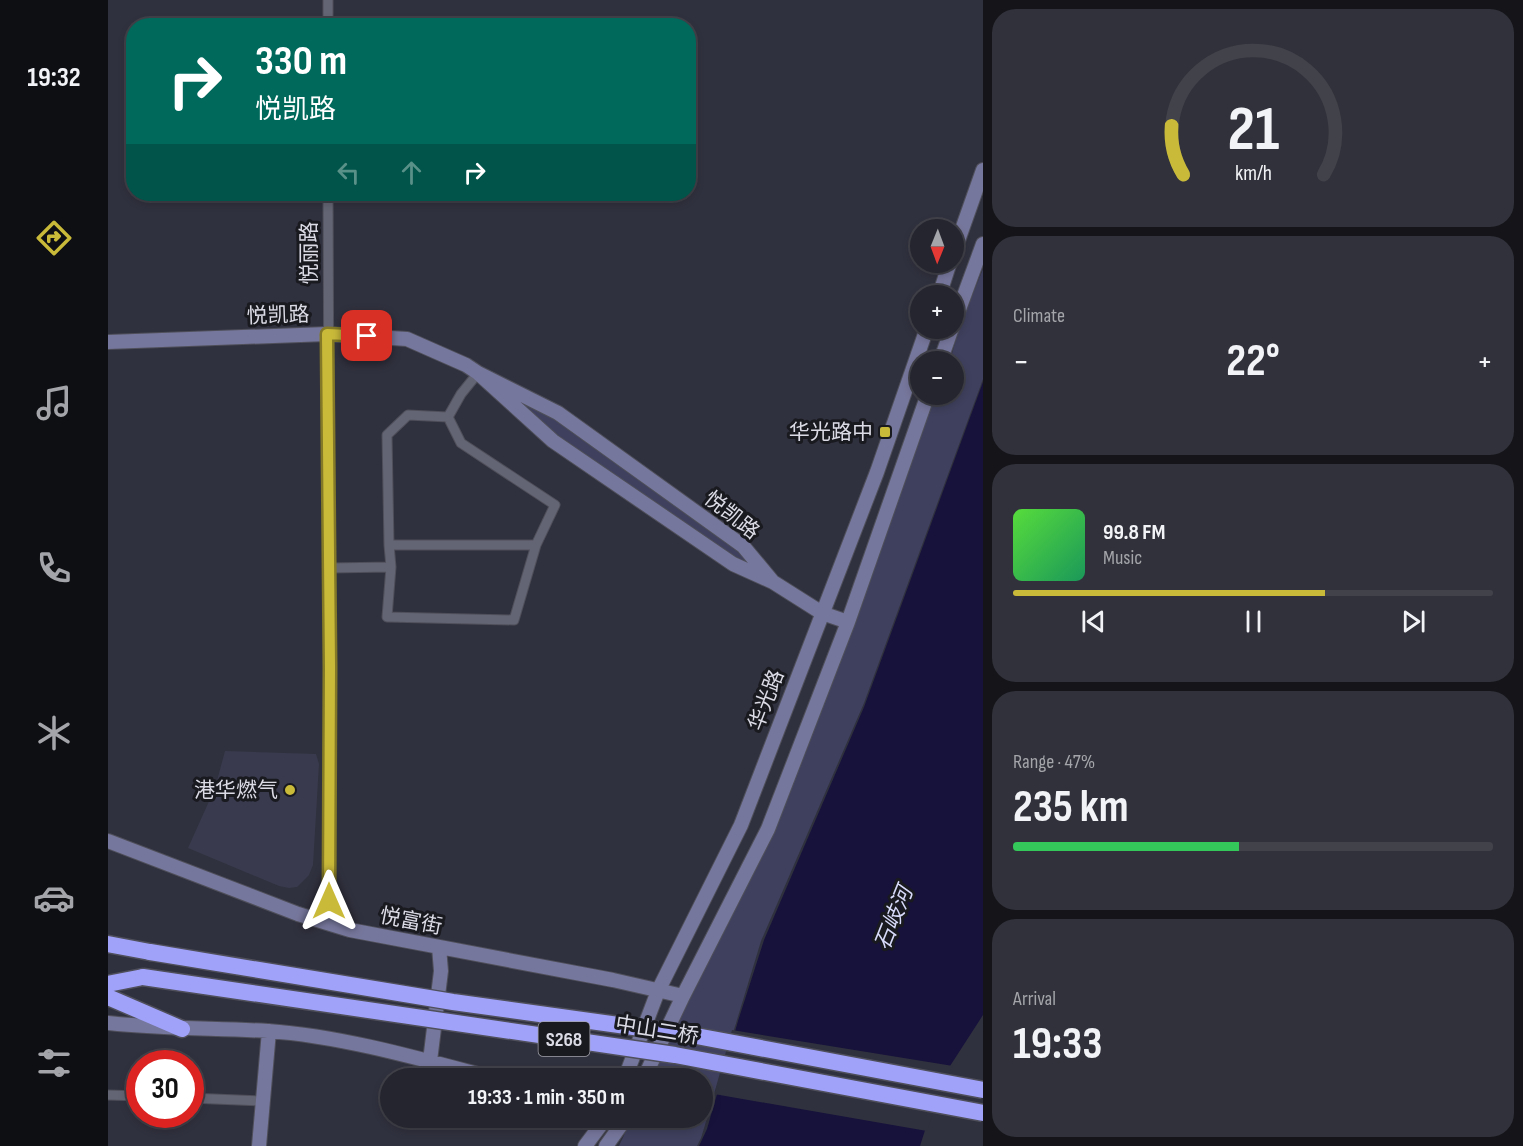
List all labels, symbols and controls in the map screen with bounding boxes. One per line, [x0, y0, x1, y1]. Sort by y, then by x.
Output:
text: 330 m [255, 36, 347, 87]
icon: right [156, 42, 234, 120]
text: 19:32 [27, 62, 81, 94]
text: 21 [1227, 93, 1279, 168]
text: 悦凯路 [255, 94, 336, 126]
icon: left [332, 156, 365, 189]
icon: ahead [395, 156, 428, 189]
icon: right [458, 156, 491, 189]
text: km/h [1234, 162, 1272, 187]
icon: directions [33, 217, 75, 259]
north arrow [910, 219, 964, 273]
map controls [910, 219, 964, 405]
street label: 悦丽路 [297, 222, 322, 285]
button: + [910, 285, 964, 339]
street label: 悦凯路 [246, 302, 310, 329]
text: Climate [1013, 304, 1065, 328]
pin [341, 310, 392, 361]
icon: arrive [350, 319, 383, 352]
text: 22° [1226, 334, 1280, 389]
text: − [1013, 342, 1029, 382]
text: + [1477, 342, 1493, 382]
button: − [910, 351, 964, 405]
icon: music [33, 382, 75, 424]
place label: 华光路中 [789, 420, 873, 445]
marker: 华光路中 [878, 425, 892, 439]
street label: 悦凯路 [699, 486, 764, 545]
text: 99.8 FM [1103, 519, 1165, 546]
text: Music [1103, 546, 1142, 570]
icon: phone [33, 547, 75, 589]
icon: previous [1077, 605, 1110, 638]
icon: pause [1237, 605, 1270, 638]
icon: next [1397, 605, 1430, 638]
street label: 华光路 [744, 666, 789, 734]
icon: climate [33, 712, 75, 754]
text: Range · 47% [1013, 750, 1095, 774]
place label: 港华燃气 [194, 778, 278, 803]
text: 235 km [1013, 780, 1129, 835]
marker: 港华燃气 [283, 783, 297, 797]
position arrow [297, 869, 361, 933]
icon: car [33, 877, 75, 919]
water label: 石岐河 [870, 879, 921, 954]
street label: 悦富街 [378, 903, 444, 940]
text: Arrival [1013, 987, 1056, 1011]
street label: 中山二桥 [613, 1012, 700, 1049]
text: 19:33 [1013, 1017, 1102, 1072]
road number: S268 [538, 1022, 590, 1056]
icon: filters [33, 1042, 75, 1084]
speed limit sign: 30 [126, 1050, 204, 1128]
text: 19:33 · 1 min · 350 m [468, 1084, 625, 1111]

